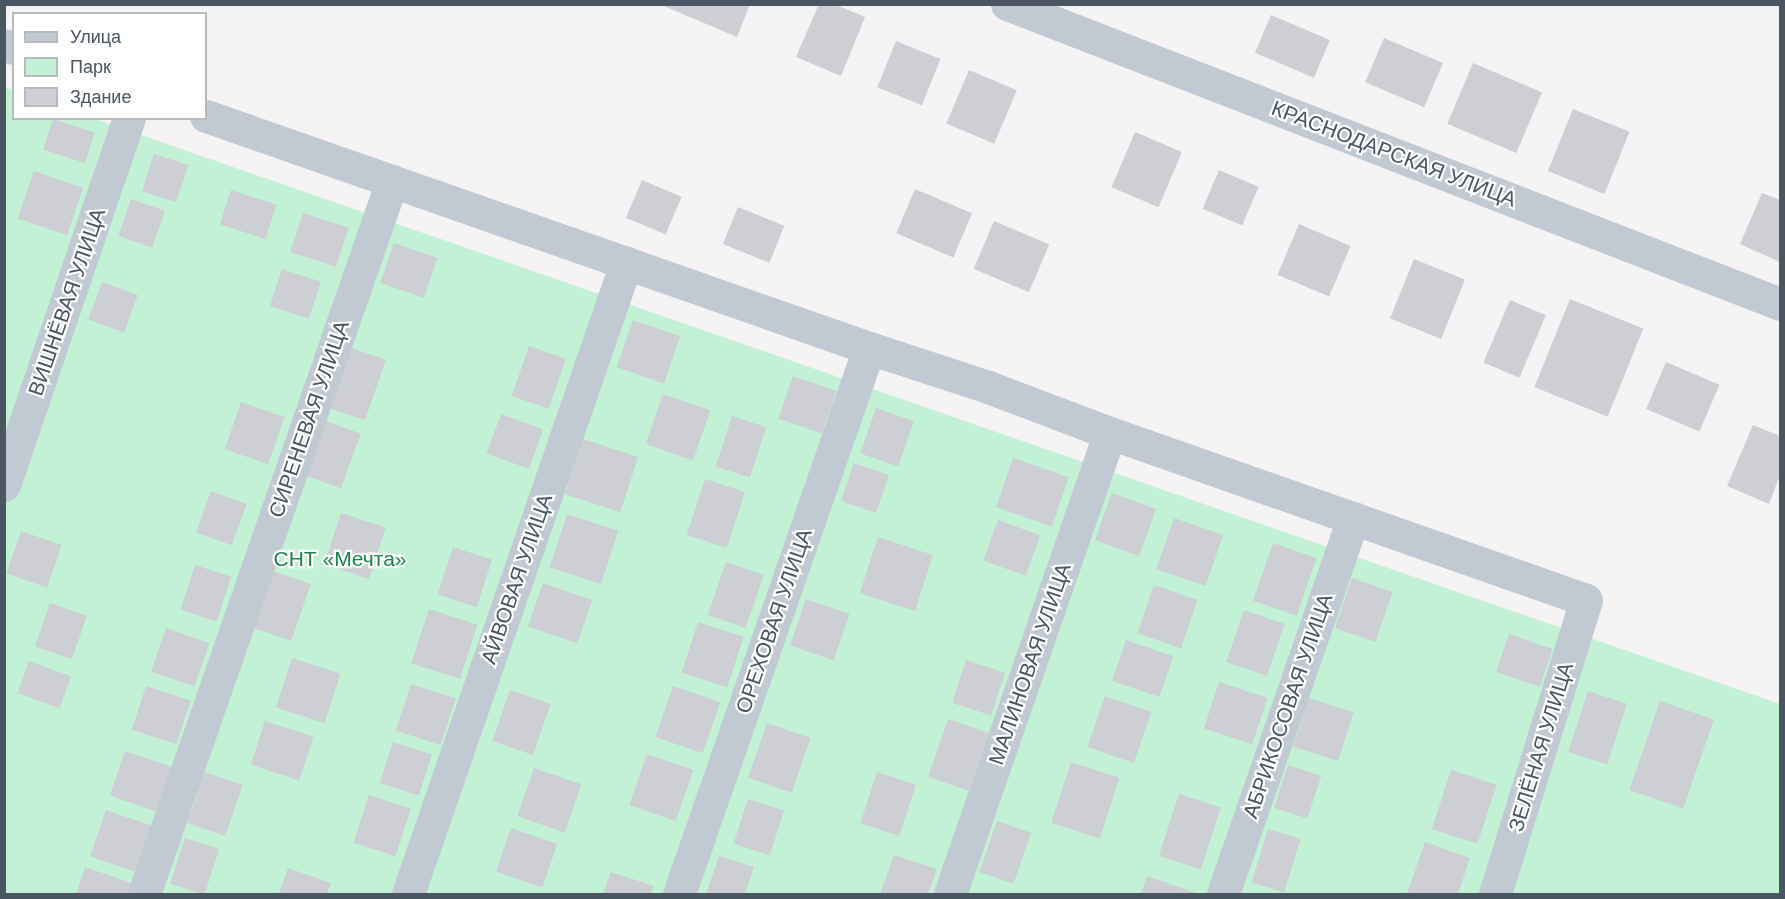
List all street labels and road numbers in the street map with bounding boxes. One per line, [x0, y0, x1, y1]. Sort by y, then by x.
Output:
street label: КРАСНОДАРСКАЯ УЛИЦА [1268, 96, 1520, 212]
street label: ВИШНЁВАЯ УЛИЦА [23, 205, 111, 399]
street label: СИРЕНЕВАЯ УЛИЦА [263, 317, 355, 521]
street label: АЙВОВАЯ УЛИЦА [476, 491, 558, 667]
street label: ОРЕХОВАЯ УЛИЦА [731, 525, 817, 717]
street label: МАЛИНОВАЯ УЛИЦА [984, 560, 1076, 768]
street label: АБРИКОСОВАЯ УЛИЦА [1238, 590, 1338, 822]
street label: ЗЕЛЁНАЯ УЛИЦА [1503, 659, 1579, 835]

